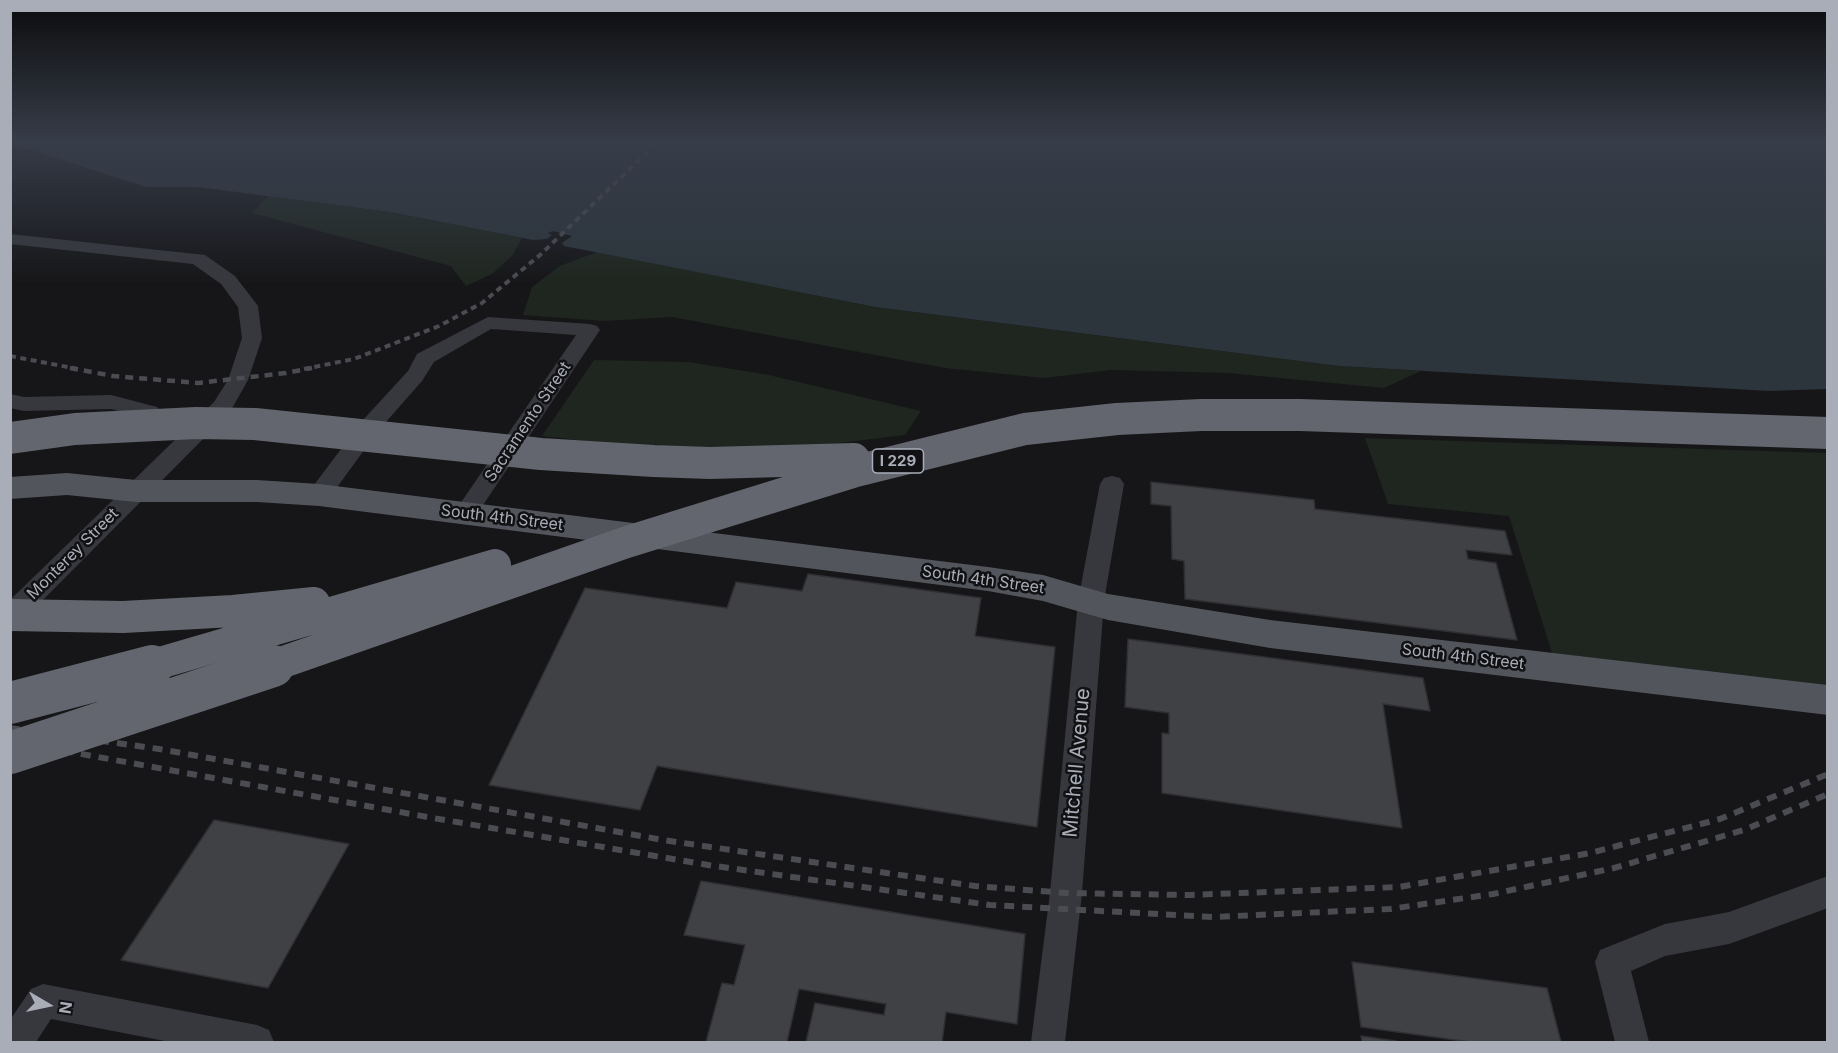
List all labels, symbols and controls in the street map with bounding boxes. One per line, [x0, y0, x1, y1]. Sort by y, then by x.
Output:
street label: Sacramento Street [481, 358, 575, 486]
road number: I 229 [872, 449, 924, 473]
street label: South 4th Street [440, 501, 564, 535]
street label: Monterey Street [23, 504, 123, 604]
street label: South 4th Street [921, 562, 1045, 598]
street label: South 4th Street [1401, 640, 1525, 674]
street label: Mitchell Avenue [1059, 687, 1095, 839]
north arrow [18, 975, 78, 1035]
text: N [55, 1000, 77, 1015]

